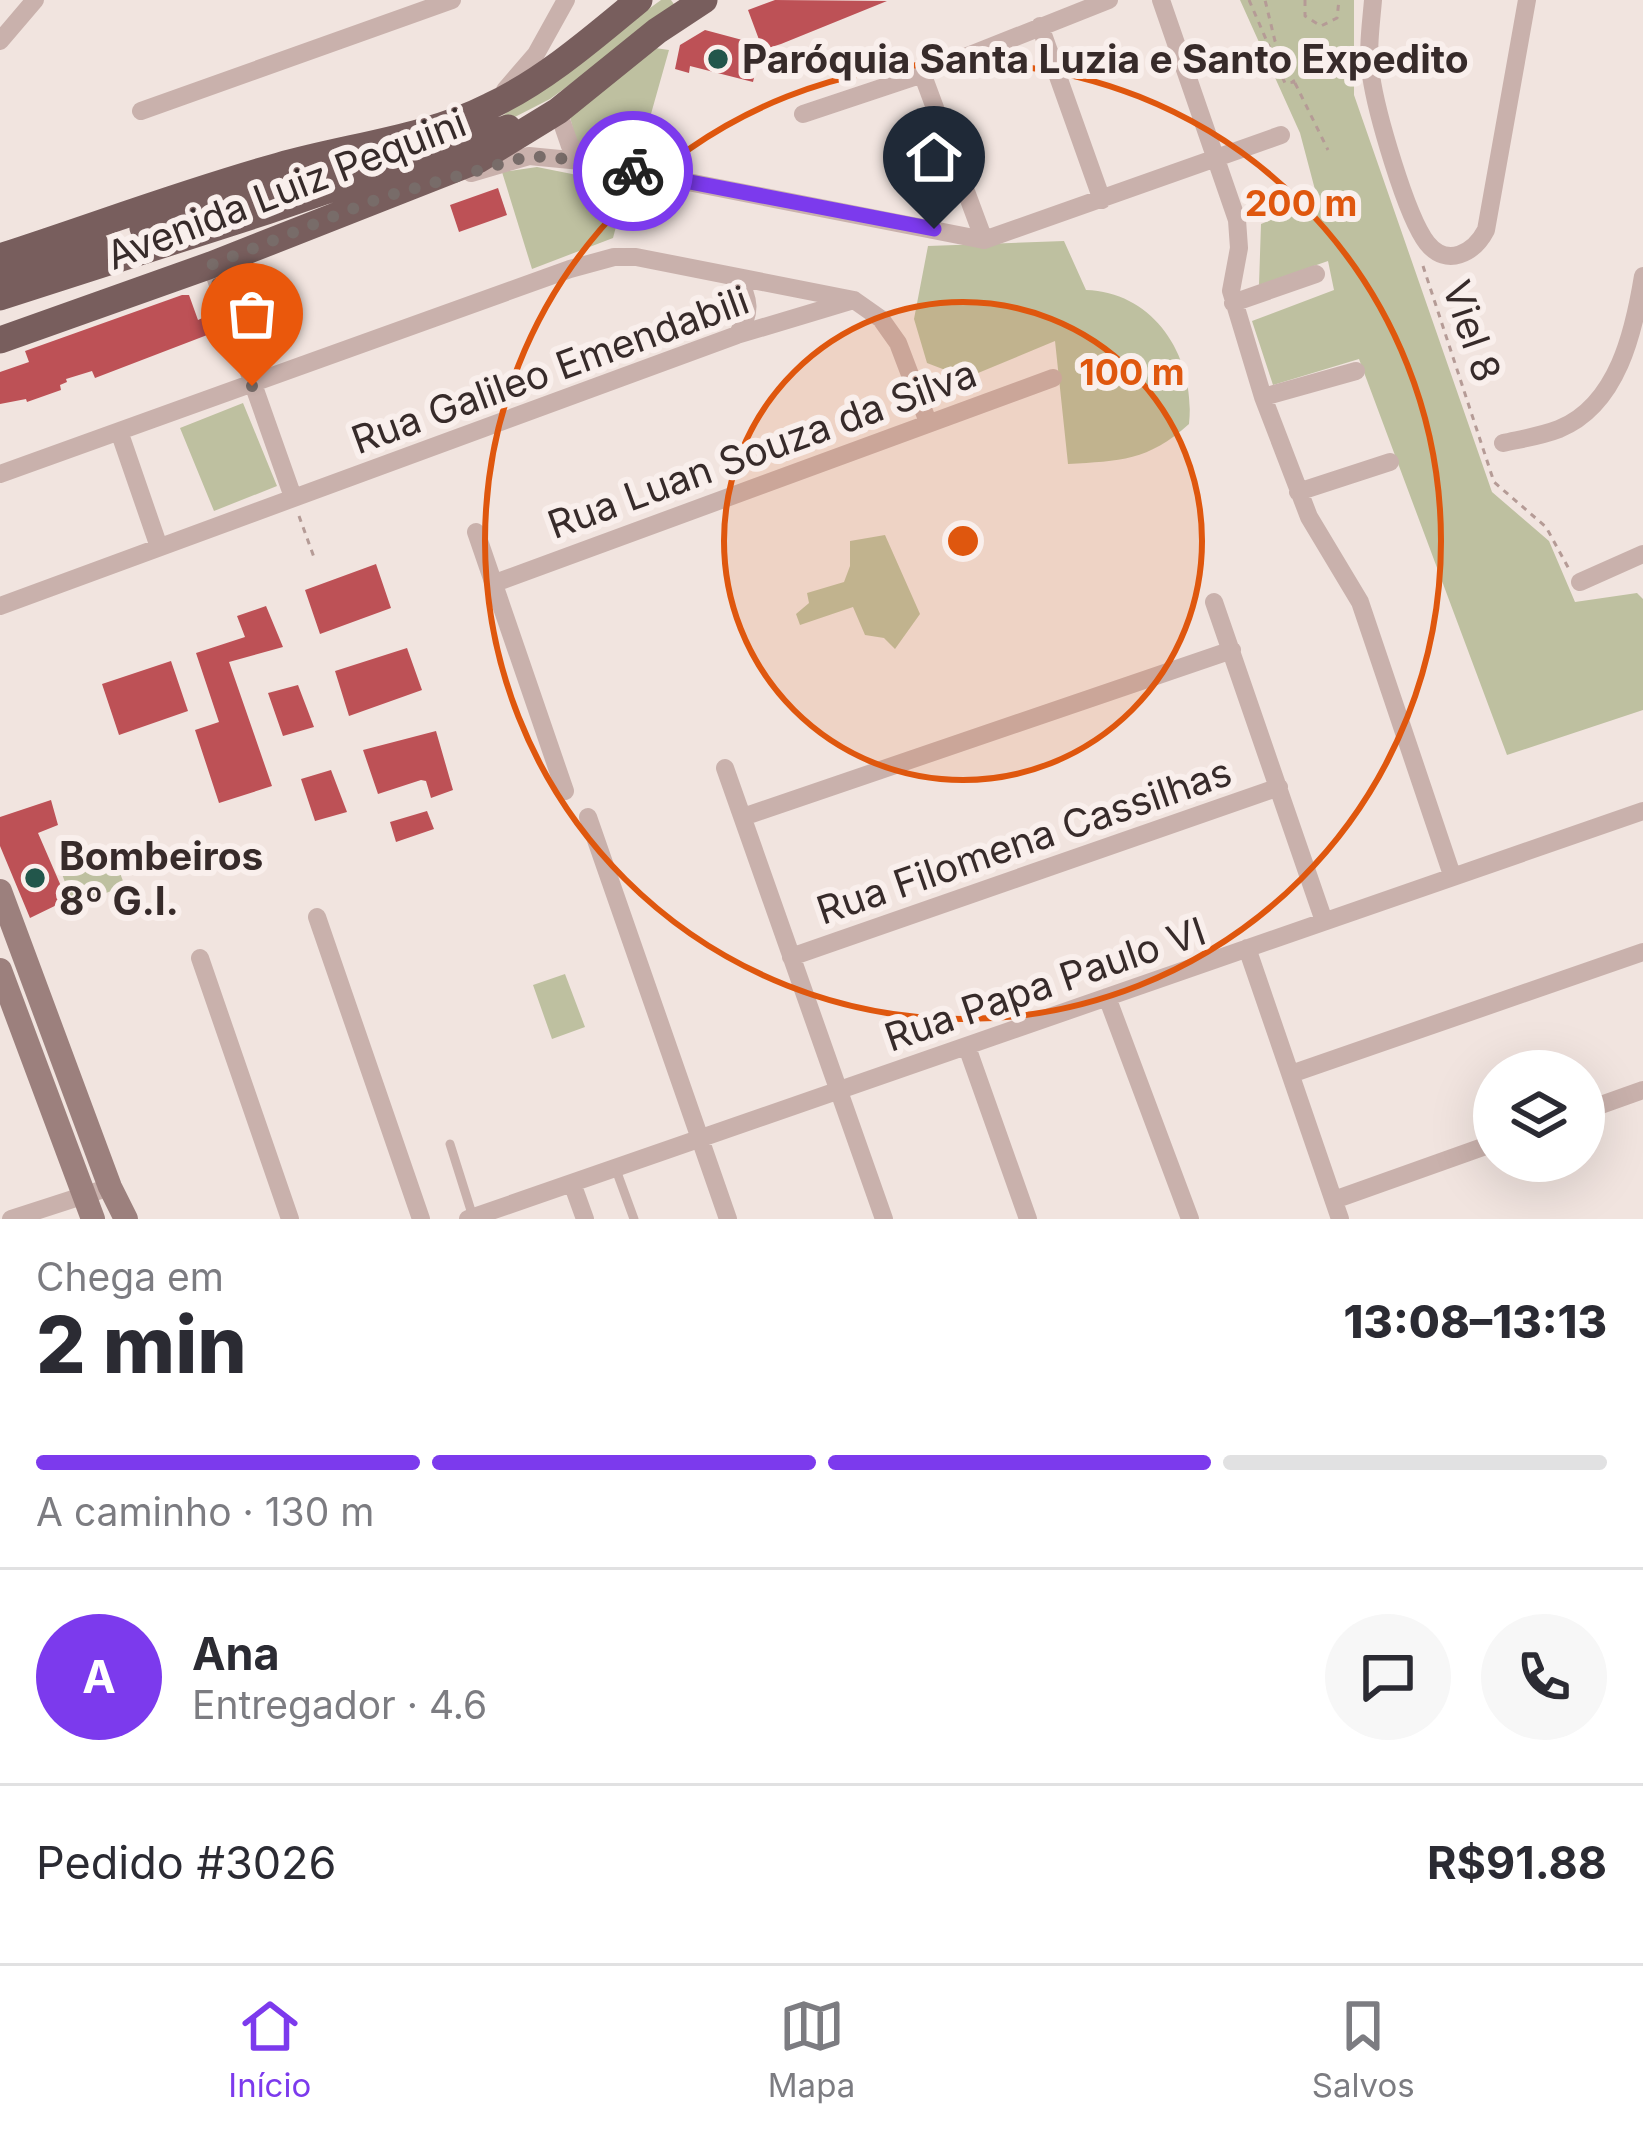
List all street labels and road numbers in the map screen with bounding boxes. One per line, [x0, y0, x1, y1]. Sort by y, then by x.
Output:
street label: Avenida Luiz Pequini [100, 98, 472, 279]
street label: Viel 8 [1433, 274, 1512, 387]
street label: Rua Galileo Emendabili [345, 276, 755, 463]
street label: Rua Luan Souza da Silva [541, 349, 982, 548]
street label: Rua Filomena Cassilhas [810, 747, 1237, 934]
street label: Rua Papa Paulo VI [878, 907, 1211, 1060]

